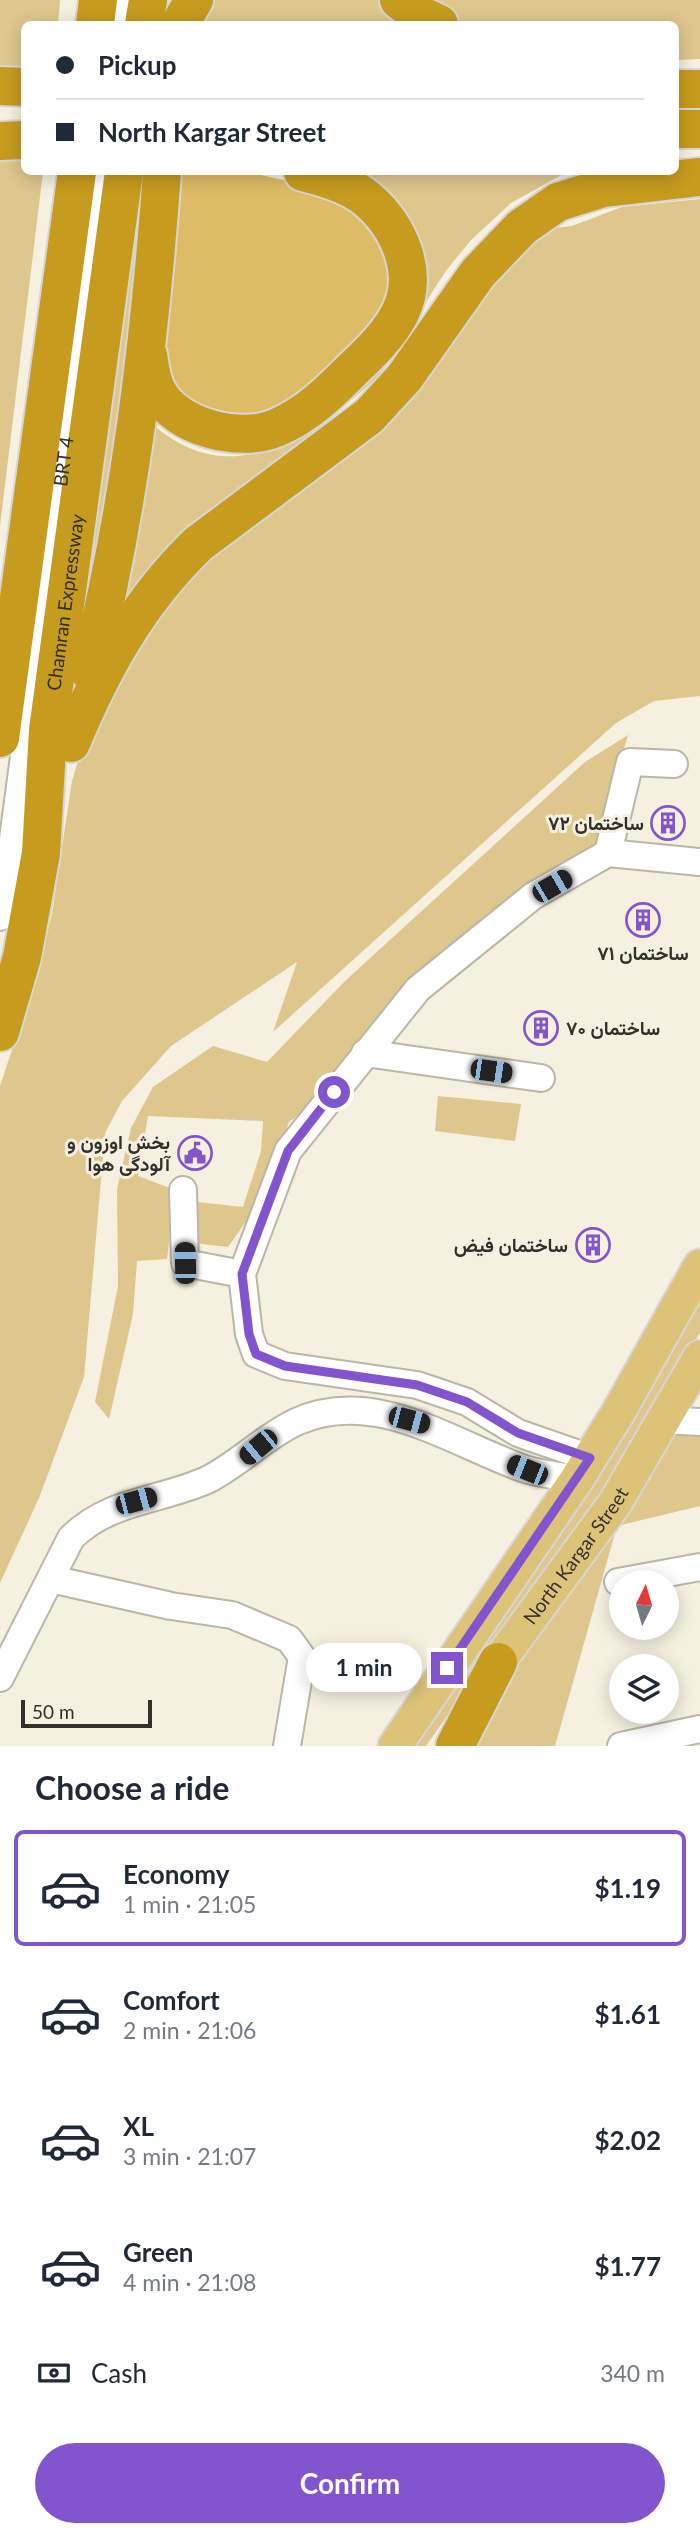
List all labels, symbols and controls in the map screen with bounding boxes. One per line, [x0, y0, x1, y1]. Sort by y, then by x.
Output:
text: Pickup [98, 49, 177, 81]
text: North Kargar Street [98, 116, 326, 148]
street label: BRT 4 [48, 435, 78, 488]
street label: Chamran Expressway [41, 512, 88, 692]
building icon: ساختمان ۷۲ [649, 804, 687, 842]
place label: ساختمان ۷۲ [548, 811, 644, 834]
car [529, 866, 576, 906]
building icon: ساختمان ۷۱ [624, 901, 662, 939]
place label: ساختمان ۷۱ [597, 941, 689, 964]
building icon: ساختمان ۷۰ [522, 1009, 560, 1047]
place label: ساختمان ۷۰ [566, 1016, 660, 1039]
car [469, 1058, 514, 1084]
route start [318, 1076, 350, 1108]
place label: بخش اوزون و آلودگی هوا [67, 1130, 171, 1177]
public building icon: بخش اوزون و آلودگی هوا [176, 1134, 214, 1172]
building icon: ساختمان فیض [574, 1226, 612, 1264]
place label: ساختمان فیض [454, 1233, 568, 1257]
car [175, 1242, 196, 1284]
car [386, 1404, 433, 1436]
car [236, 1425, 281, 1469]
car [504, 1452, 551, 1488]
street label: North Kargar Street [518, 1483, 633, 1628]
car [113, 1485, 160, 1517]
north arrow [609, 1570, 679, 1640]
map controls [609, 1570, 679, 1724]
callout: 1 min [307, 1644, 422, 1692]
route end [431, 1652, 463, 1684]
text: 1 min [335, 1653, 393, 1681]
button: layers [609, 1654, 679, 1724]
scale bar [21, 1697, 152, 1729]
text: 50 m [32, 1700, 75, 1723]
text: Choose a ride [35, 1768, 229, 1807]
icon: car [39, 1857, 102, 1920]
text: Economy [123, 1858, 229, 1890]
text: $1.19 [595, 1872, 661, 1904]
text: 1 min · 21:05 [123, 1890, 256, 1918]
icon: car [39, 1983, 102, 2046]
text: Comfort [123, 1984, 220, 2016]
text: $1.61 [595, 1998, 661, 2030]
text: 2 min · 21:06 [123, 2016, 256, 2044]
icon: car [39, 2109, 102, 2172]
text: XL [123, 2110, 154, 2142]
text: $2.02 [595, 2124, 661, 2156]
text: 3 min · 21:07 [123, 2142, 256, 2170]
icon: car [39, 2235, 102, 2298]
text: Green [123, 2236, 193, 2268]
text: $1.77 [595, 2250, 661, 2282]
text: 4 min · 21:08 [123, 2268, 256, 2296]
icon: cash [35, 2354, 73, 2392]
text: Cash [91, 2357, 147, 2389]
text: 340 m [600, 2359, 665, 2387]
button: Confirm [35, 2443, 665, 2523]

